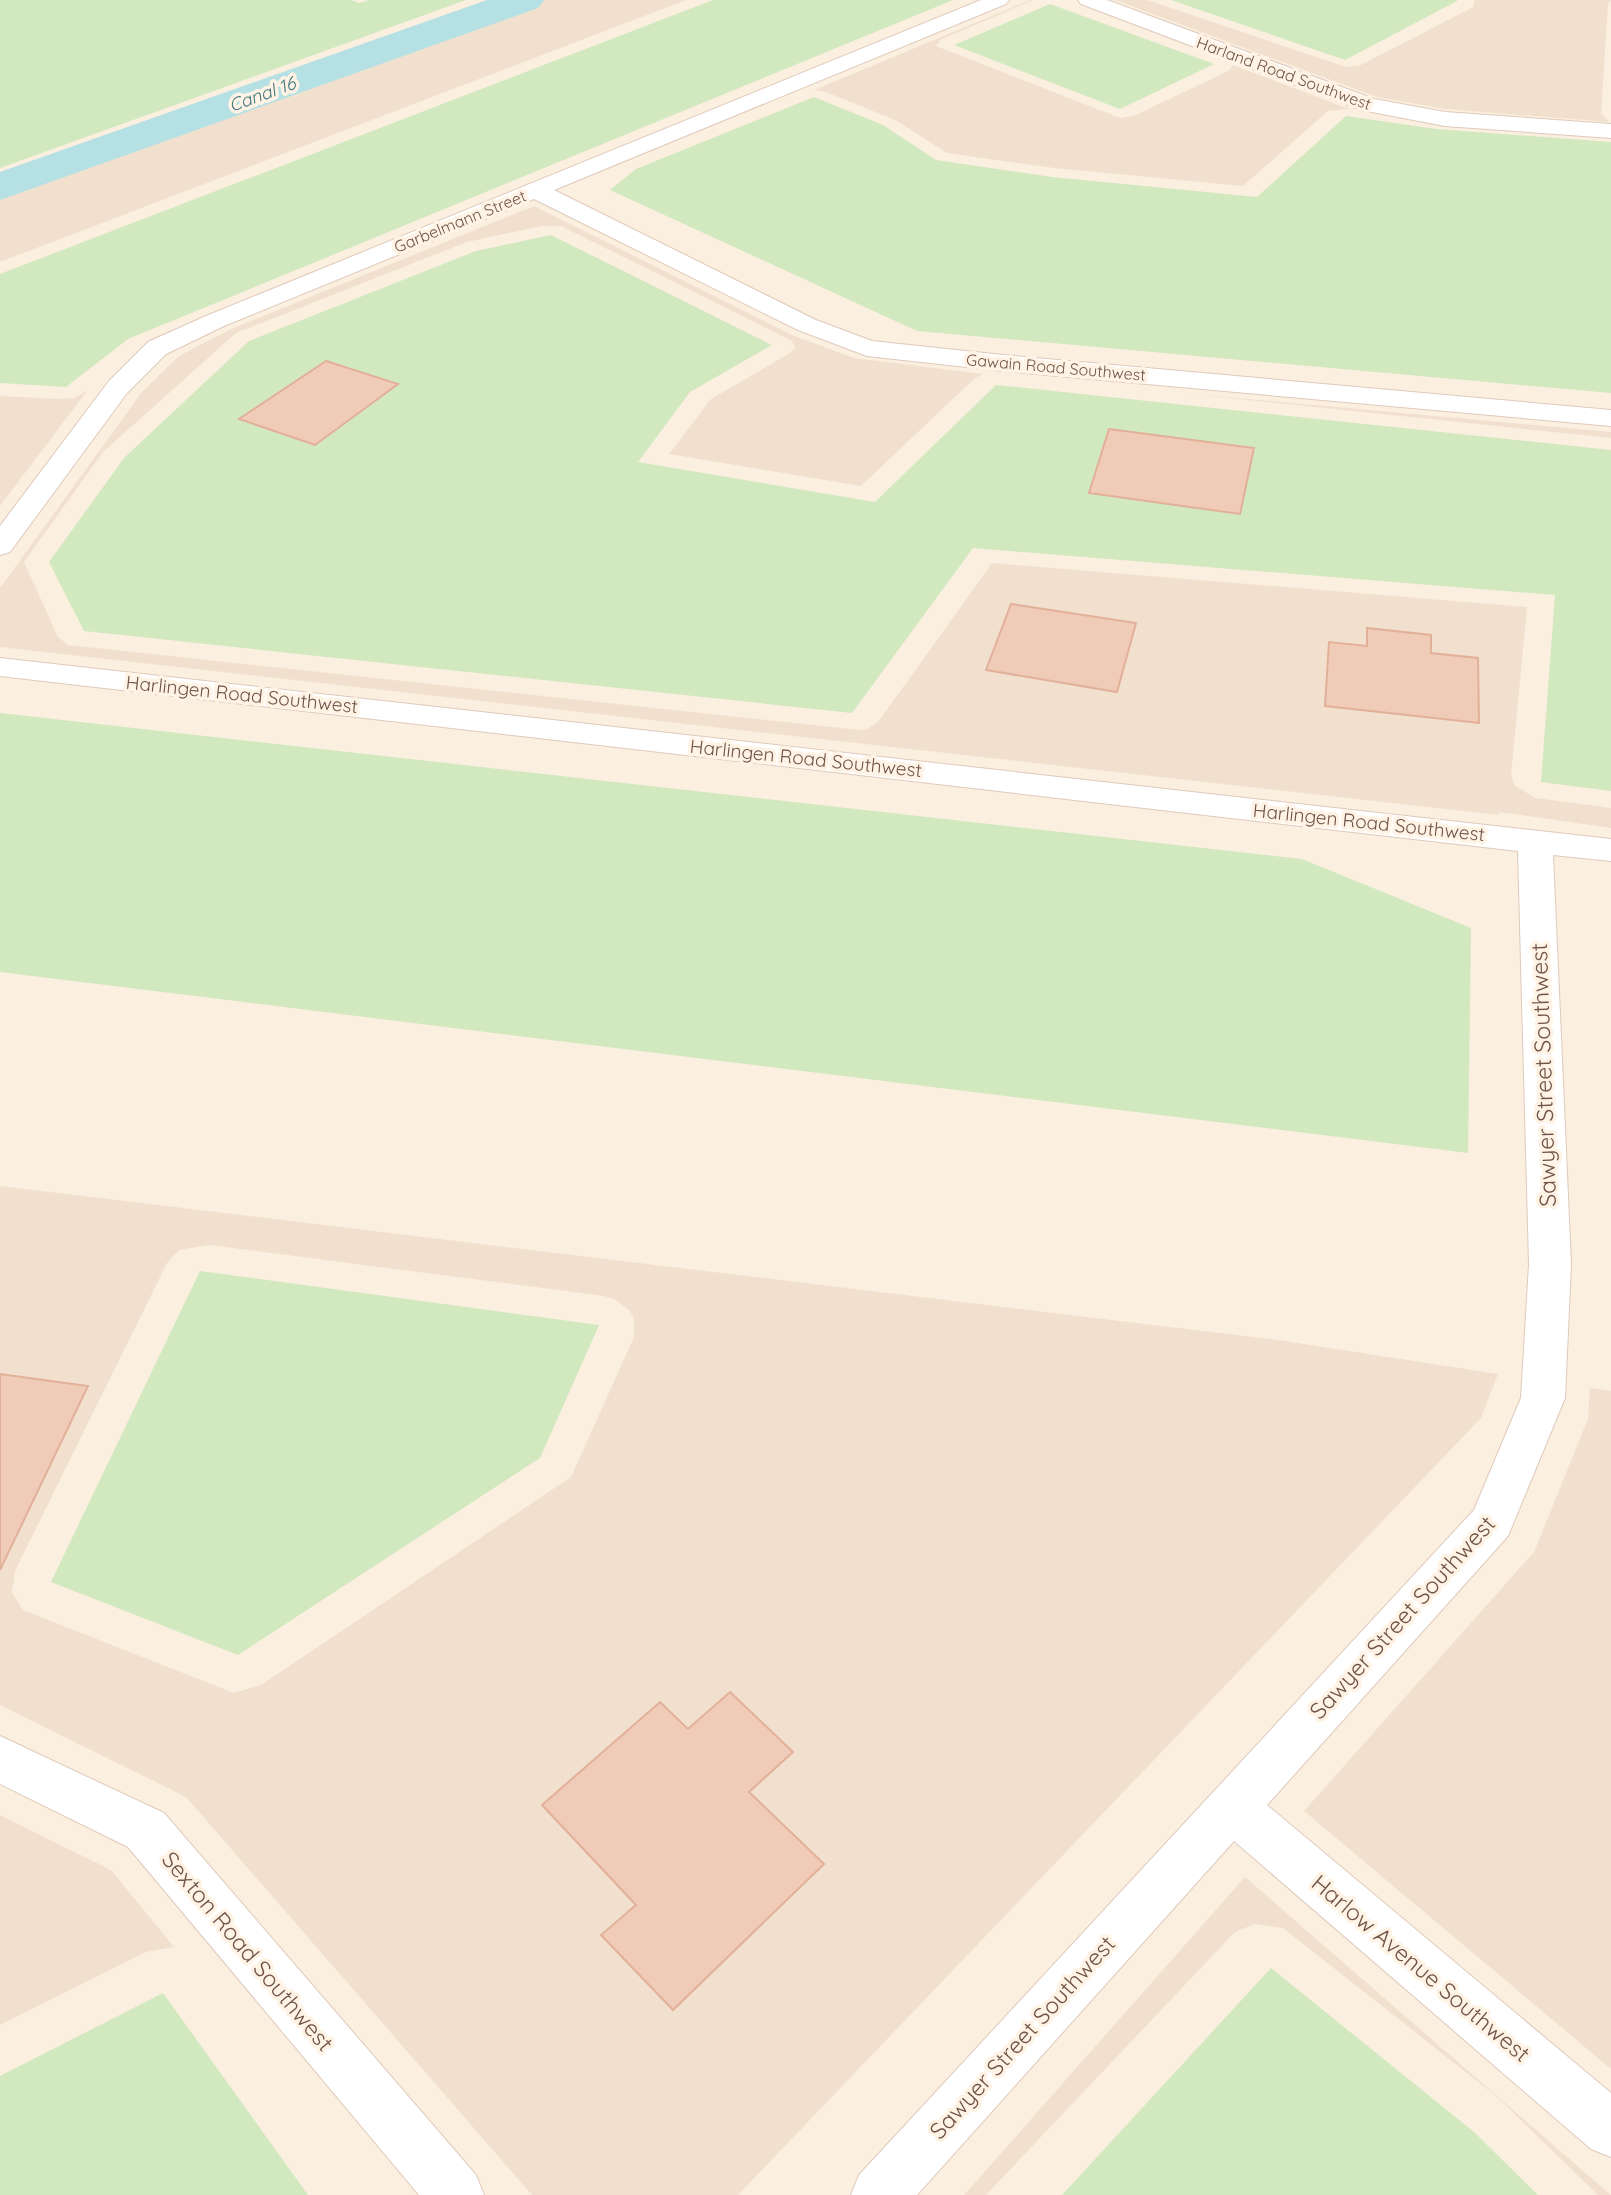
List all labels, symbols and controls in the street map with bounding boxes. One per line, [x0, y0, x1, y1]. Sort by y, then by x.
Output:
street label: Harland Road Southwest [1194, 32, 1374, 114]
water label: Canal 16 [225, 71, 300, 117]
street label: Garbelmann Street [391, 185, 529, 257]
street label: Gawain Road Southwest [965, 349, 1147, 385]
street label: Harlingen Road Southwest [125, 670, 359, 718]
street label: Harlingen Road Southwest [689, 734, 923, 782]
street label: Harlingen Road Southwest [1252, 798, 1486, 846]
street label: Sawyer Street Southwest [1524, 942, 1562, 1207]
street label: Sawyer Street Southwest [1303, 1509, 1501, 1725]
street label: Sexton Road Southwest [156, 1845, 340, 2057]
street label: Harlow Avenue Southwest [1306, 1868, 1536, 2068]
street label: Sawyer Street Southwest [923, 1929, 1121, 2145]

